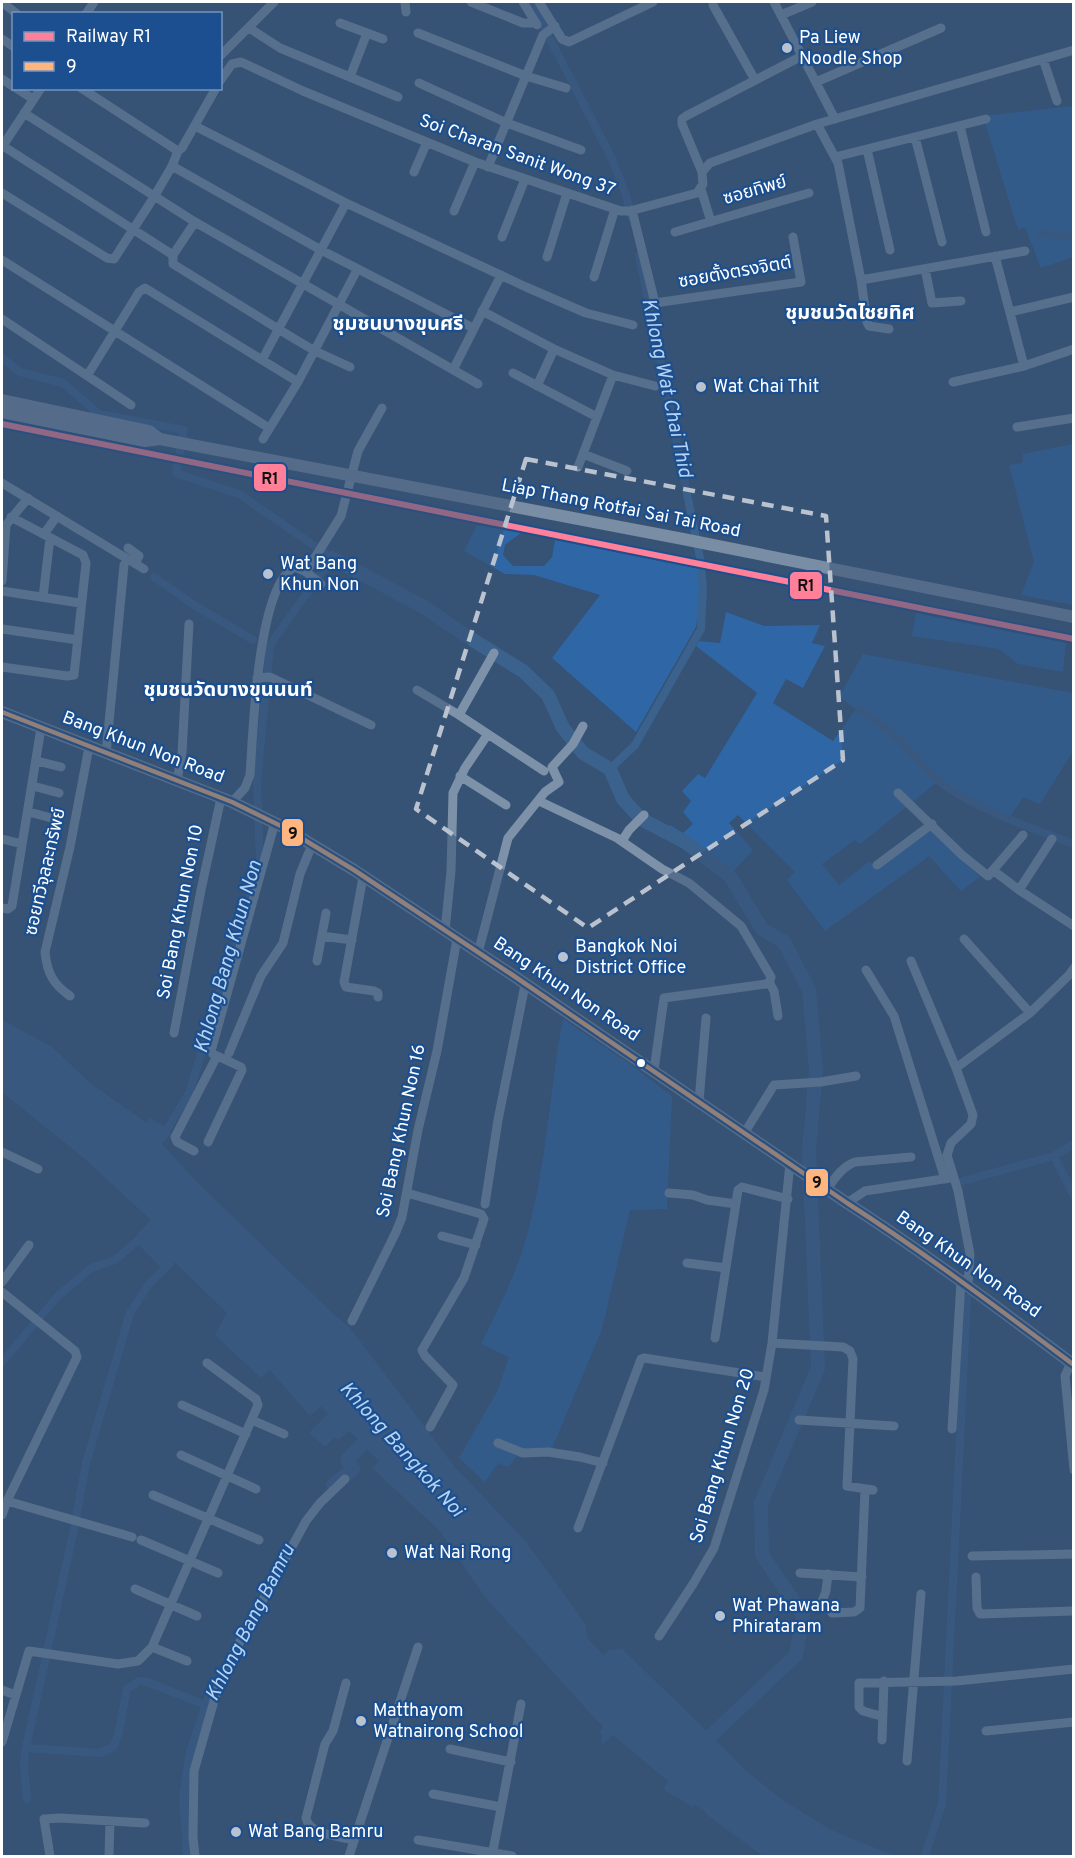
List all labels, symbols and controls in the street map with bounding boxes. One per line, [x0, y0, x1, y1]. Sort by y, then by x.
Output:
legend [12, 12, 222, 90]
text: Railway R1 [66, 26, 151, 49]
place label: Pa Liew Noodle Shop [799, 27, 903, 71]
marker: Pa Liew Noodle Shop [780, 41, 794, 55]
text: 9 [66, 56, 77, 79]
street label: Soi Charan Sanit Wong 37 [416, 110, 618, 202]
street label: ซอยทิพย์ [720, 171, 790, 211]
street label: ซอยตั้งตรงจิตต์ [676, 250, 793, 294]
water label: Khlong Wat Chai Thid [634, 296, 698, 481]
district label: ชุมชนวัดไชยทิศ [785, 301, 915, 327]
district label: ชุมชนบางขุนศรี [333, 312, 463, 338]
place label: Wat Chai Thit [713, 376, 819, 399]
marker: Wat Chai Thit [694, 380, 708, 394]
line badge: R1 [253, 463, 287, 492]
text: R1 [261, 470, 279, 490]
street label: Liap Thang Rotfai Sai Tai Road [500, 475, 742, 543]
place label: Wat Bang Khun Non [280, 553, 360, 597]
marker: Wat Bang Khun Non [261, 567, 275, 581]
line badge: R1 [789, 571, 823, 600]
text: R1 [797, 577, 815, 597]
district label: ชุมชนวัดบางขุนนนท์ [143, 678, 313, 704]
street label: Bang Khun Non Road [59, 706, 227, 790]
street label: ซอยทวีจุลละทรัพย์ [20, 806, 72, 938]
line badge: 9 [281, 818, 304, 847]
street label: Soi Bang Khun Non 10 [153, 823, 209, 1001]
text: 9 [288, 825, 298, 845]
water label: Khlong Bang Khun Non [189, 857, 269, 1057]
street label: Bang Khun Non Road [488, 932, 644, 1048]
place label: Bangkok Noi District Office [575, 936, 686, 980]
marker: Bangkok Noi District Office [556, 950, 570, 964]
street label: Soi Bang Khun Non 16 [372, 1042, 432, 1220]
unlabelled marker [635, 1057, 647, 1069]
line badge: 9 [805, 1168, 829, 1197]
text: 9 [812, 1174, 822, 1194]
street label: Bang Khun Non Road [891, 1206, 1045, 1324]
street label: Soi Bang Khun Non 20 [685, 1366, 761, 1546]
water label: Khlong Bangkok Noi [333, 1377, 470, 1524]
water label: Khlong Bang Bamru [200, 1539, 302, 1706]
place label: Wat Nai Rong [404, 1542, 511, 1565]
marker: Wat Nai Rong [385, 1546, 399, 1560]
place label: Wat Phawana Phirataram [732, 1595, 840, 1639]
marker: Wat Phawana Phirataram [713, 1609, 727, 1623]
place label: Matthayom Watnairong School [373, 1700, 523, 1744]
marker: Matthayom Watnairong School [354, 1714, 368, 1728]
place label: Wat Bang Bamru [248, 1821, 383, 1844]
marker: Wat Bang Bamru [229, 1825, 243, 1839]

